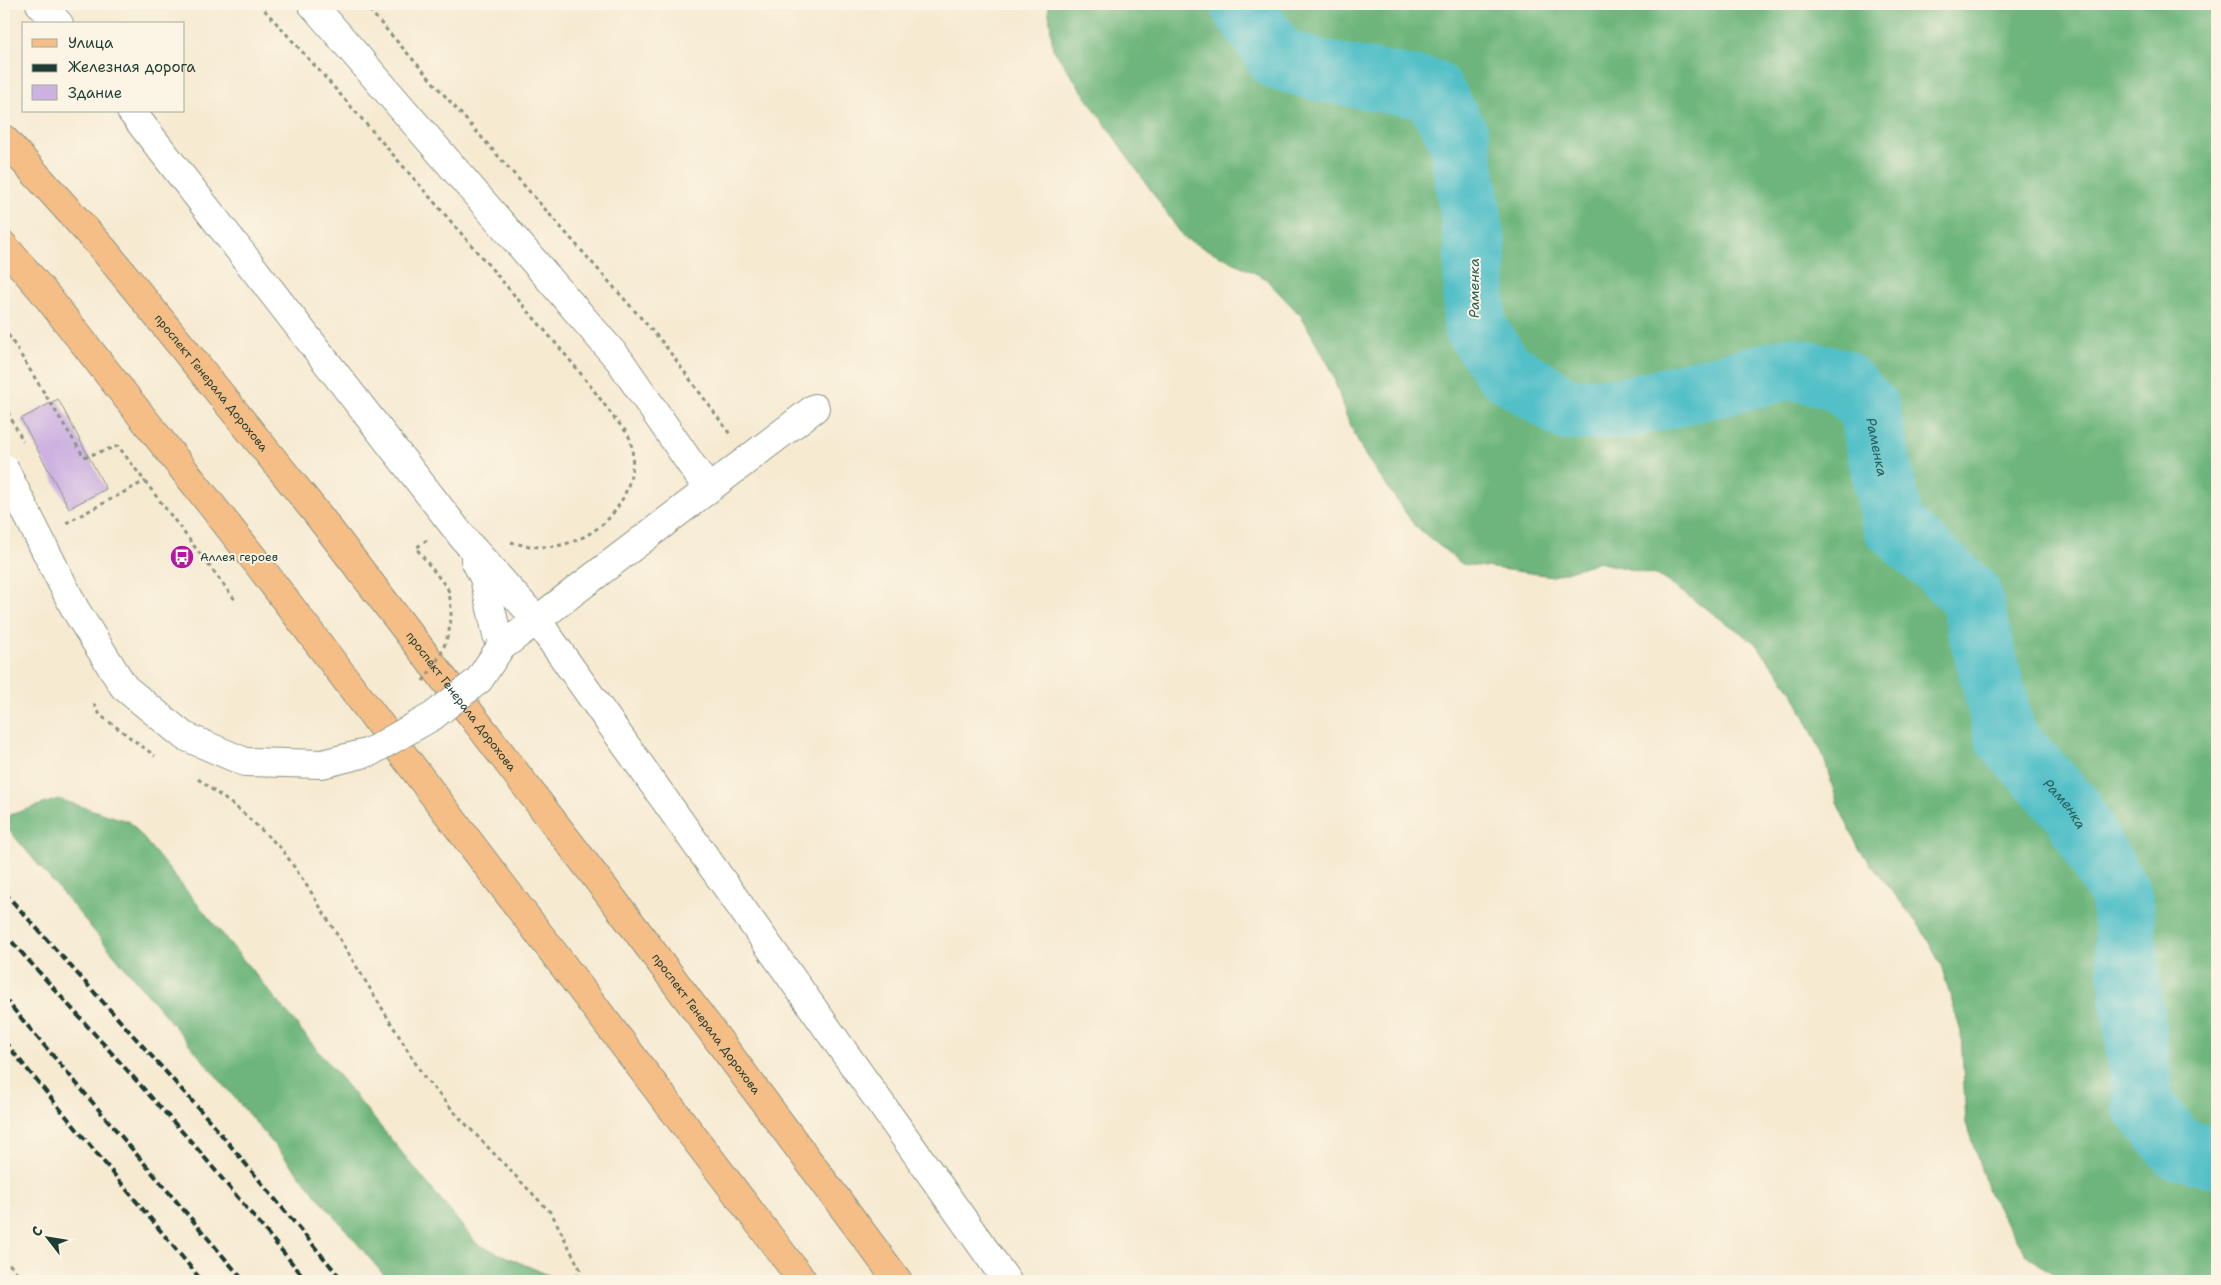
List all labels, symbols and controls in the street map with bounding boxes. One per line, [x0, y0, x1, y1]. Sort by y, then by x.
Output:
legend [22, 22, 185, 112]
text: Улица [68, 33, 114, 53]
text: Железная дорога [68, 57, 196, 77]
text: Здание [68, 83, 122, 103]
water label: Раменка [1465, 258, 1483, 318]
street label: проспект Генерала Дорохова [151, 311, 272, 455]
water label: Раменка [1862, 416, 1892, 478]
bus stop icon: Аллея героев [169, 544, 195, 570]
place label: Аллея героев [200, 549, 278, 565]
street label: проспект Генерала Дорохова [402, 628, 520, 775]
water label: Раменка [2039, 775, 2090, 832]
street label: проспект Генерала Дорохова [648, 950, 764, 1098]
north arrow [22, 1212, 72, 1262]
text: С [27, 1223, 47, 1240]

